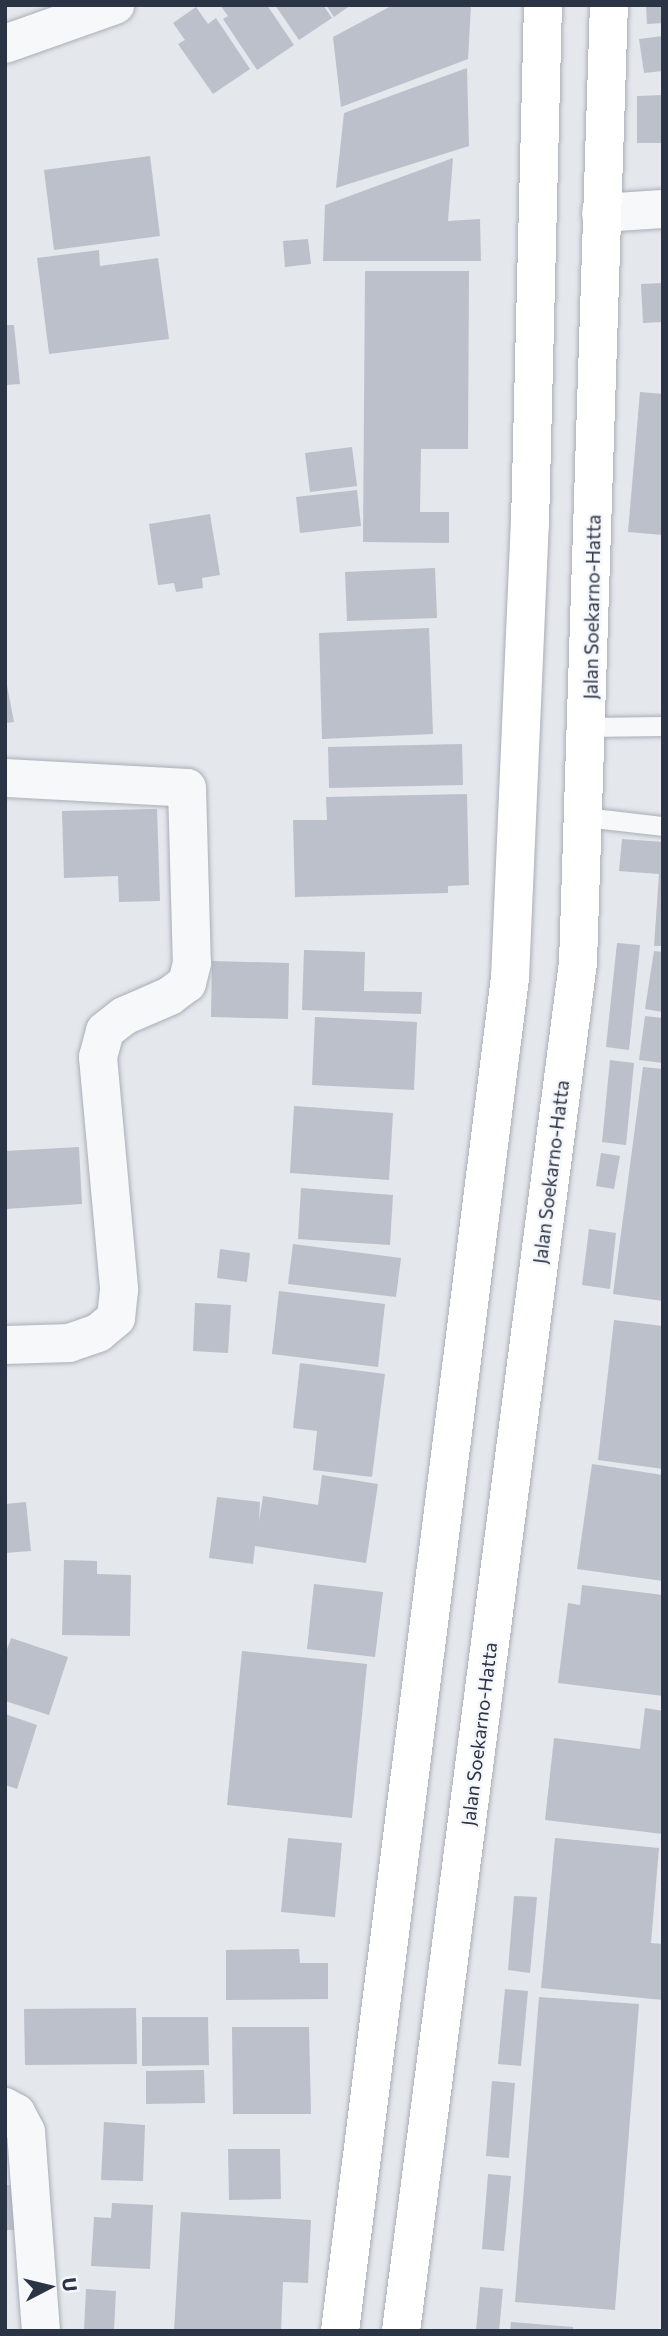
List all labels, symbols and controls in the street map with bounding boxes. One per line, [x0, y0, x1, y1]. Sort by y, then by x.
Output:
street label: Jalan Soekarno-Hatta [579, 514, 605, 700]
street label: Jalan Soekarno-Hatta [528, 1079, 574, 1265]
street label: Jalan Soekarno-Hatta [456, 1641, 502, 1827]
north arrow [14, 2252, 84, 2322]
text: U [58, 2276, 83, 2293]

